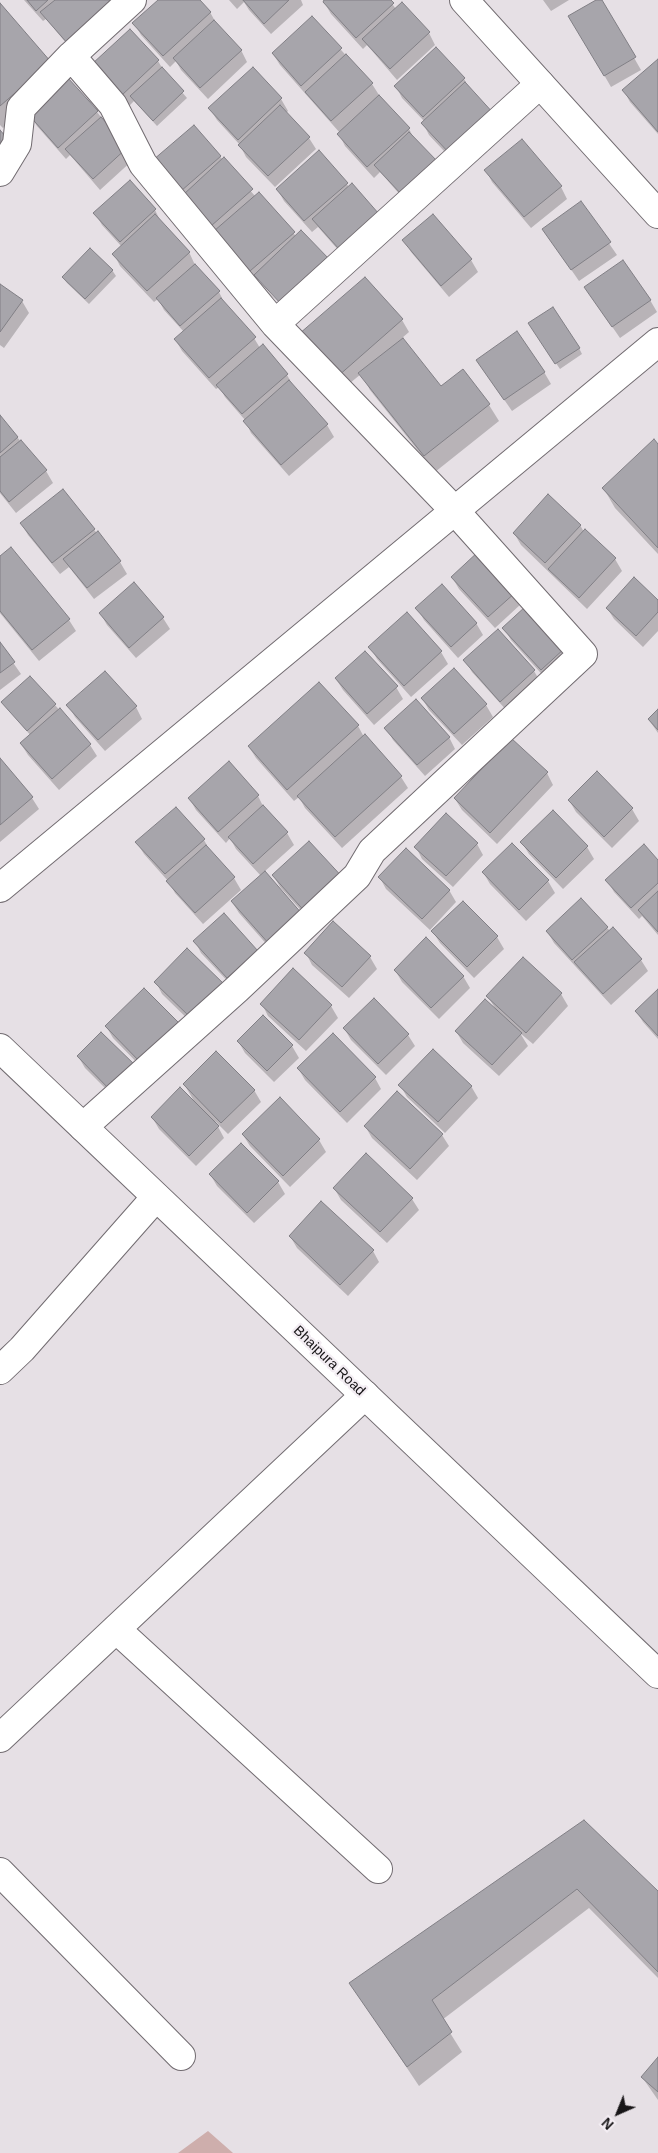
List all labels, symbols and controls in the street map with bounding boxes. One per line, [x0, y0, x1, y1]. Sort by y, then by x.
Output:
street label: Bhaipura Road [290, 1323, 368, 1399]
north arrow [593, 2088, 643, 2138]
text: N [598, 2115, 617, 2133]

